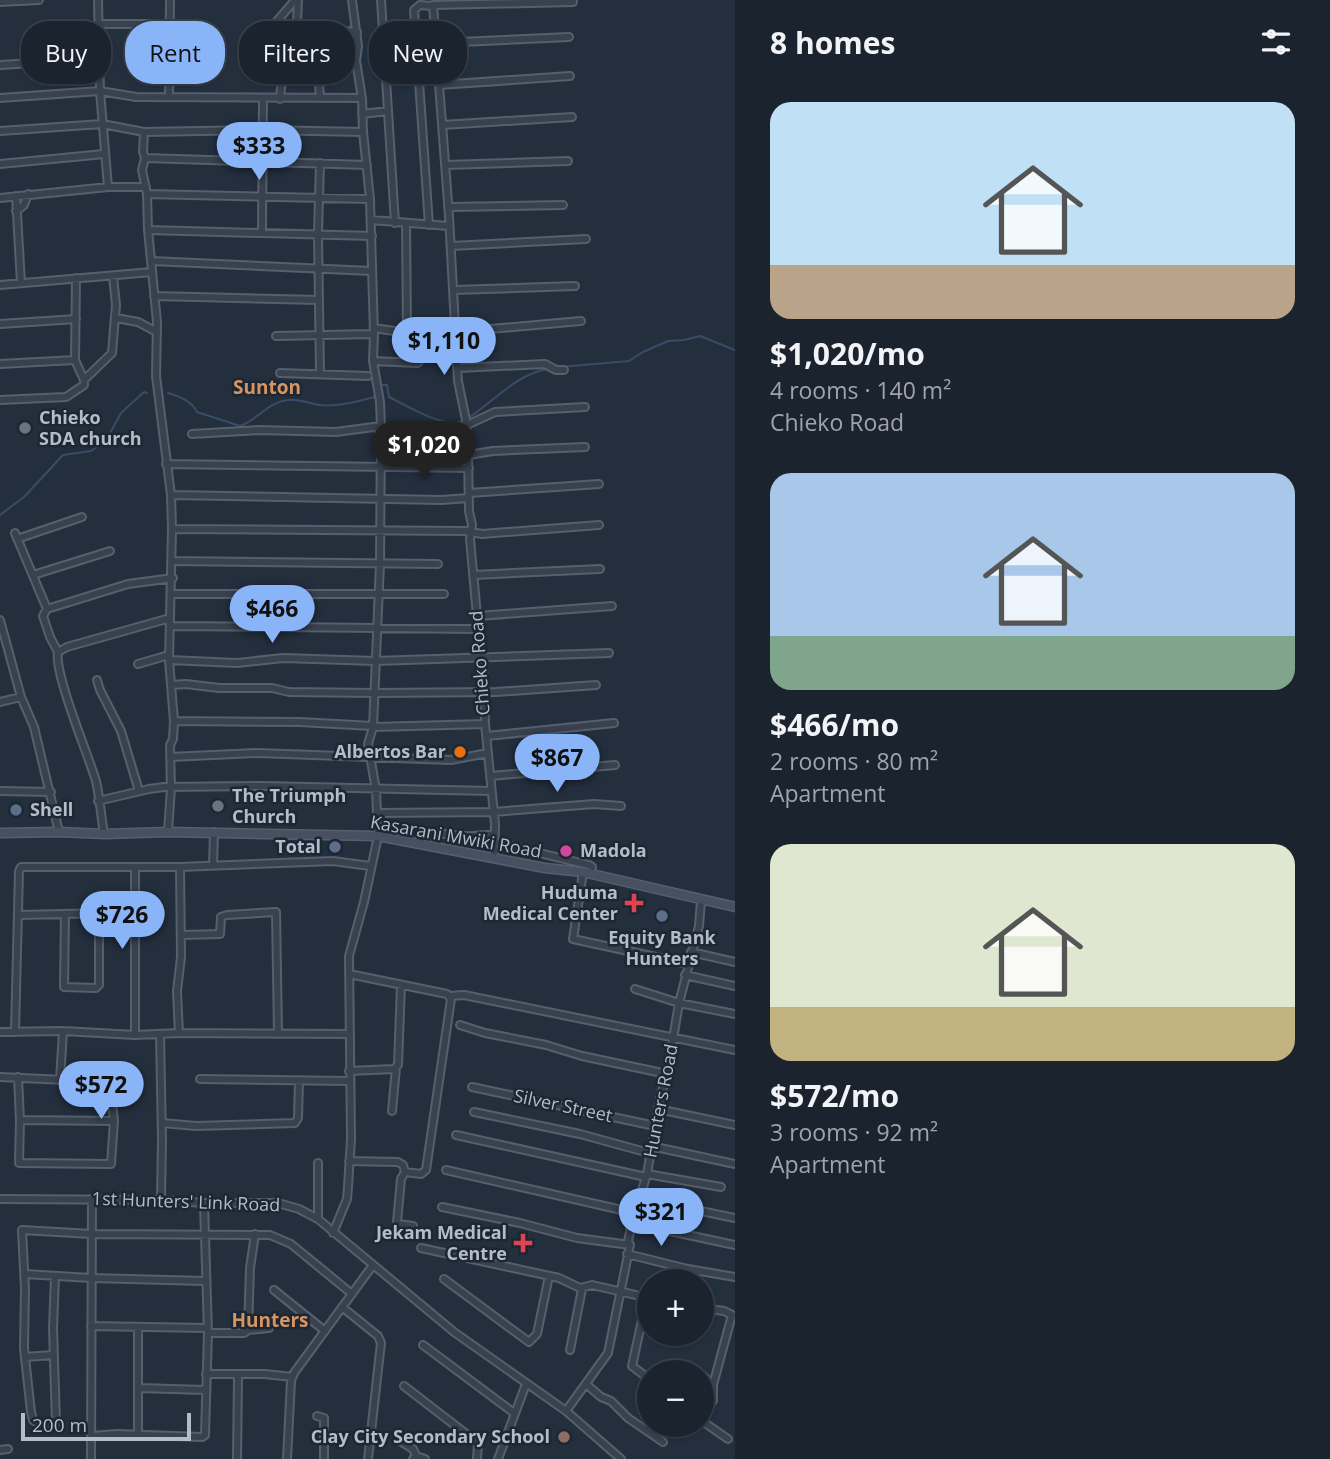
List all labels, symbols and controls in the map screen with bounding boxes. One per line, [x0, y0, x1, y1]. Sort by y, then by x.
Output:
chip: Buy [21, 21, 111, 84]
chip: Rent [125, 21, 225, 84]
chip: Filters [239, 21, 355, 84]
chip: New [369, 21, 467, 84]
text: 8 homes [770, 22, 895, 63]
icon: filters [1257, 23, 1295, 61]
pin: $333 [218, 122, 300, 182]
text: $333 [233, 129, 285, 161]
icon: home [970, 147, 1096, 273]
pin: $1,110 [387, 318, 501, 377]
text: $1,110 [408, 324, 480, 356]
text: $1,020/mo [770, 333, 925, 374]
district label: Sunton [233, 374, 301, 400]
text: 4 rooms · 140 m² [770, 374, 951, 406]
place label: Chieko SDA church [39, 405, 142, 450]
text: Chieko Road [770, 406, 904, 438]
marker: Chieko SDA church [17, 420, 33, 436]
pin: $1,020 [367, 421, 481, 481]
text: $1,020 [388, 428, 460, 460]
icon: home [970, 518, 1096, 644]
pin: $466 [231, 586, 313, 645]
text: $466 [246, 592, 298, 624]
street label: Chieko Road [463, 610, 495, 716]
text: $466/mo [770, 704, 899, 745]
pin: $867 [516, 734, 598, 794]
place label: Albertos Bar [334, 739, 446, 763]
text: $867 [531, 741, 583, 773]
marker: Albertos Bar [452, 744, 468, 760]
text: 2 rooms · 80 m² [770, 745, 938, 777]
text: Apartment [770, 777, 886, 809]
place label: The Triumph Church [232, 783, 346, 828]
place label: Shell [30, 797, 73, 821]
marker: The Triumph Church [210, 798, 226, 814]
marker: Shell [8, 802, 24, 818]
street label: Kasarani Mwiki Road [369, 809, 544, 863]
place label: Total [275, 834, 321, 858]
place label: Madola [580, 838, 647, 862]
marker: Total [327, 839, 343, 855]
marker: Madola [558, 843, 574, 859]
place label: Huduma Medical Center [483, 880, 618, 925]
icon: home [970, 889, 1096, 1015]
pin: $726 [81, 892, 163, 951]
marker: Huduma Medical Center [624, 893, 644, 913]
text: $726 [96, 898, 148, 930]
marker: Equity Bank Hunters [654, 908, 670, 924]
place label: Equity Bank Hunters [608, 925, 717, 970]
street label: Hunters Road [637, 1042, 683, 1160]
pin: $572 [60, 1062, 142, 1121]
text: $572 [75, 1068, 127, 1100]
text: $572/mo [770, 1075, 899, 1116]
street label: Silver Street [512, 1083, 615, 1127]
text: 3 rooms · 92 m² [770, 1116, 938, 1148]
text: Apartment [770, 1148, 886, 1180]
street label: 1st Hunters' Link Road [91, 1186, 281, 1216]
pin: $321 [620, 1188, 702, 1248]
text: $321 [635, 1195, 687, 1227]
place label: Jekam Medical Centre [374, 1220, 507, 1265]
marker: Jekam Medical Centre [513, 1233, 533, 1253]
map controls [637, 1269, 714, 1437]
button: + [637, 1269, 714, 1346]
district label: Hunters [231, 1307, 309, 1333]
button: − [637, 1360, 714, 1437]
scale bar [21, 1410, 191, 1442]
text: 200 m [32, 1412, 87, 1438]
place label: Clay City Secondary School [311, 1424, 550, 1448]
marker: Clay City Secondary School [556, 1429, 572, 1445]

